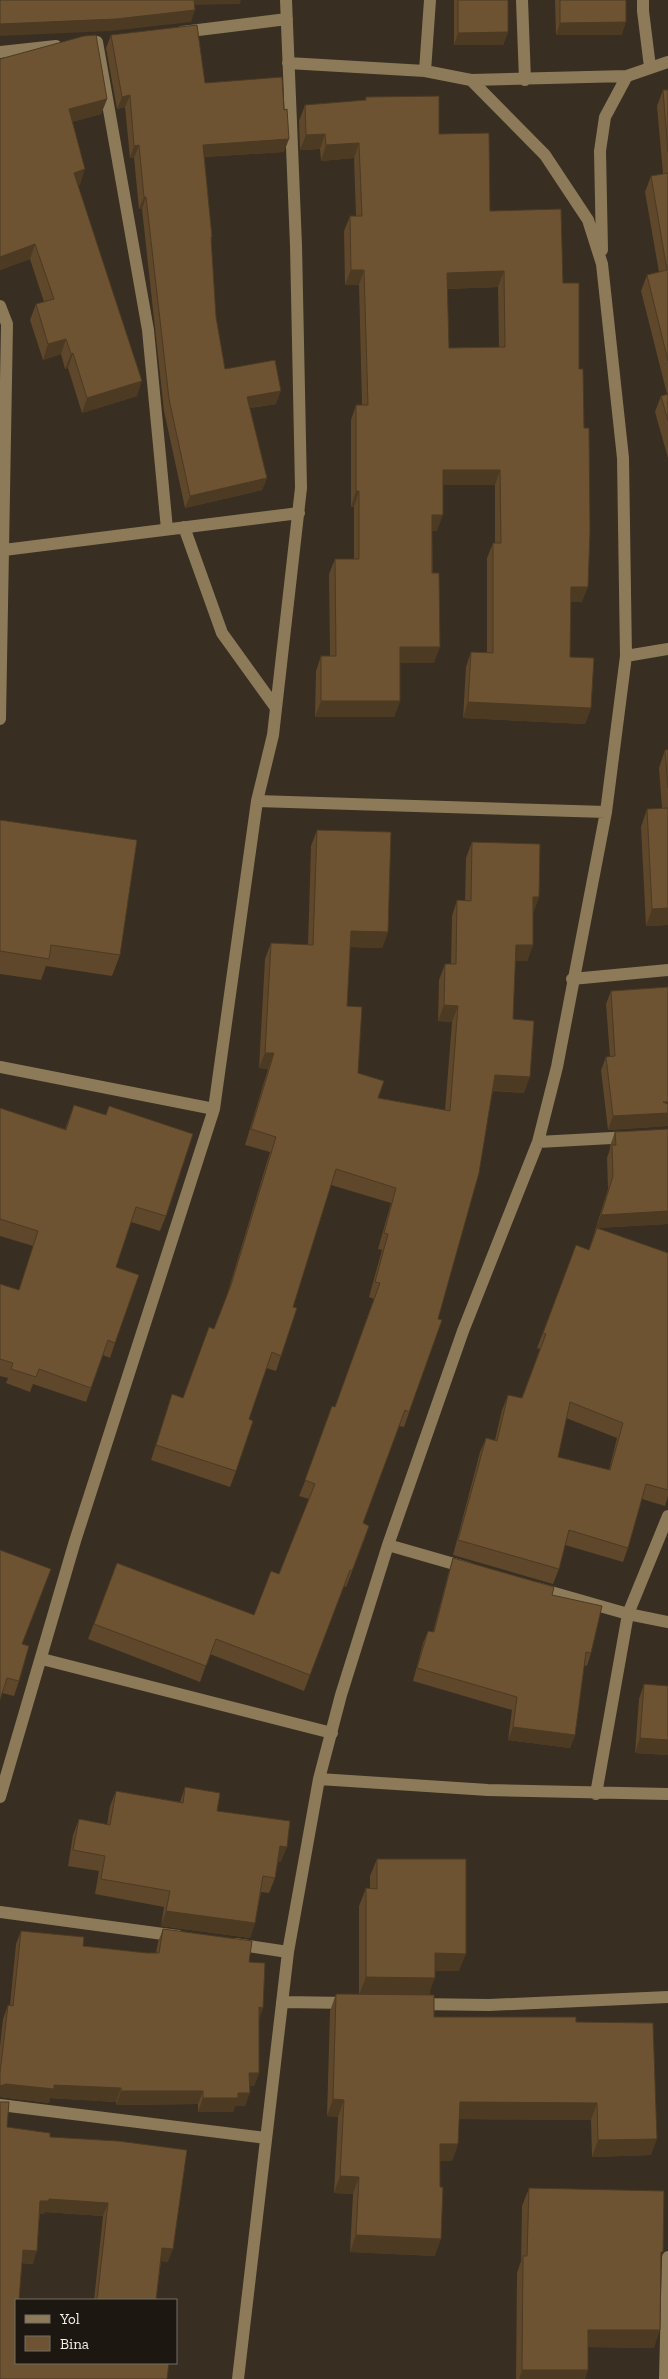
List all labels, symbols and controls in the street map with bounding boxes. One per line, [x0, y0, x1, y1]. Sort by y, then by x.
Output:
legend [15, 2299, 178, 2364]
text: Yol [59, 2310, 80, 2328]
text: Bina [60, 2335, 89, 2353]

